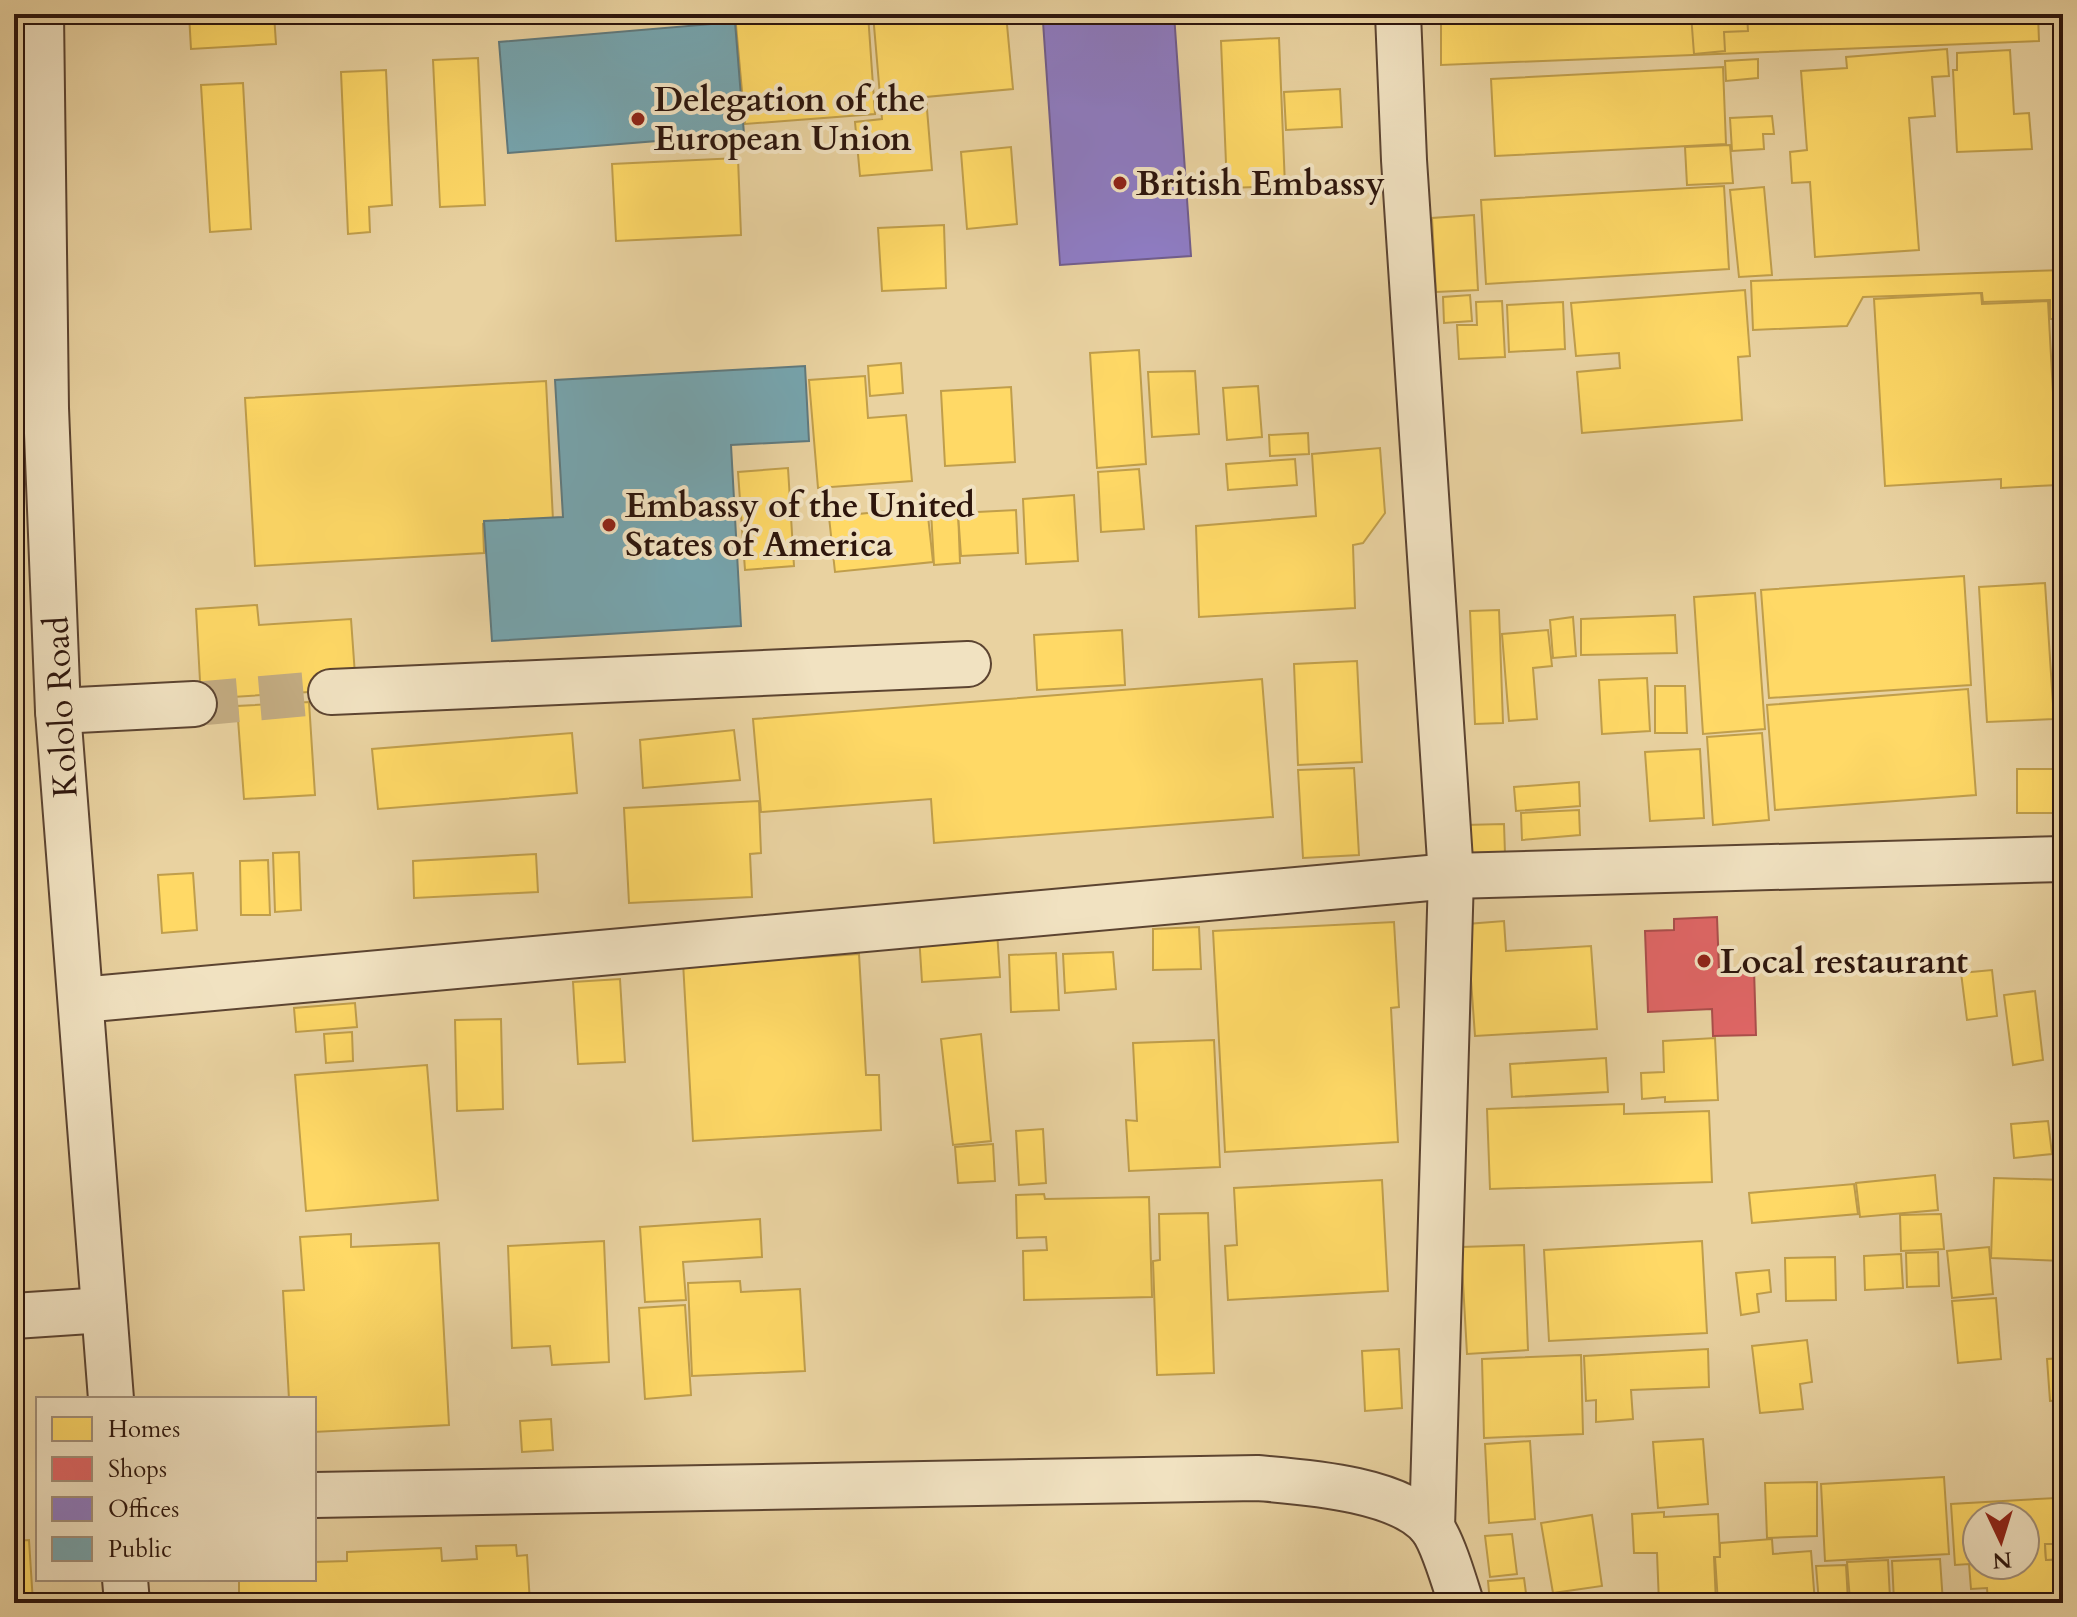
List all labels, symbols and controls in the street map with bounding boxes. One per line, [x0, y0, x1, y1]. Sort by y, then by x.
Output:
place label: Delegation of the European Union [654, 77, 926, 162]
marker: Delegation of the European Union [629, 110, 647, 128]
place label: British Embassy [1136, 161, 1385, 207]
marker: British Embassy [1111, 174, 1129, 192]
place label: Embassy of the United States of America [625, 483, 976, 568]
marker: Embassy of the United States of America [600, 516, 618, 534]
street label: Kololo Road [33, 615, 89, 799]
place label: Local restaurant [1720, 939, 1968, 985]
marker: Local restaurant [1695, 952, 1713, 970]
legend [36, 1397, 316, 1581]
text: Homes [108, 1413, 180, 1446]
text: Shops [108, 1453, 167, 1486]
text: Offices [108, 1493, 179, 1526]
north arrow [1961, 1501, 2041, 1581]
text: Public [108, 1533, 172, 1566]
text: N [1992, 1544, 2013, 1576]

